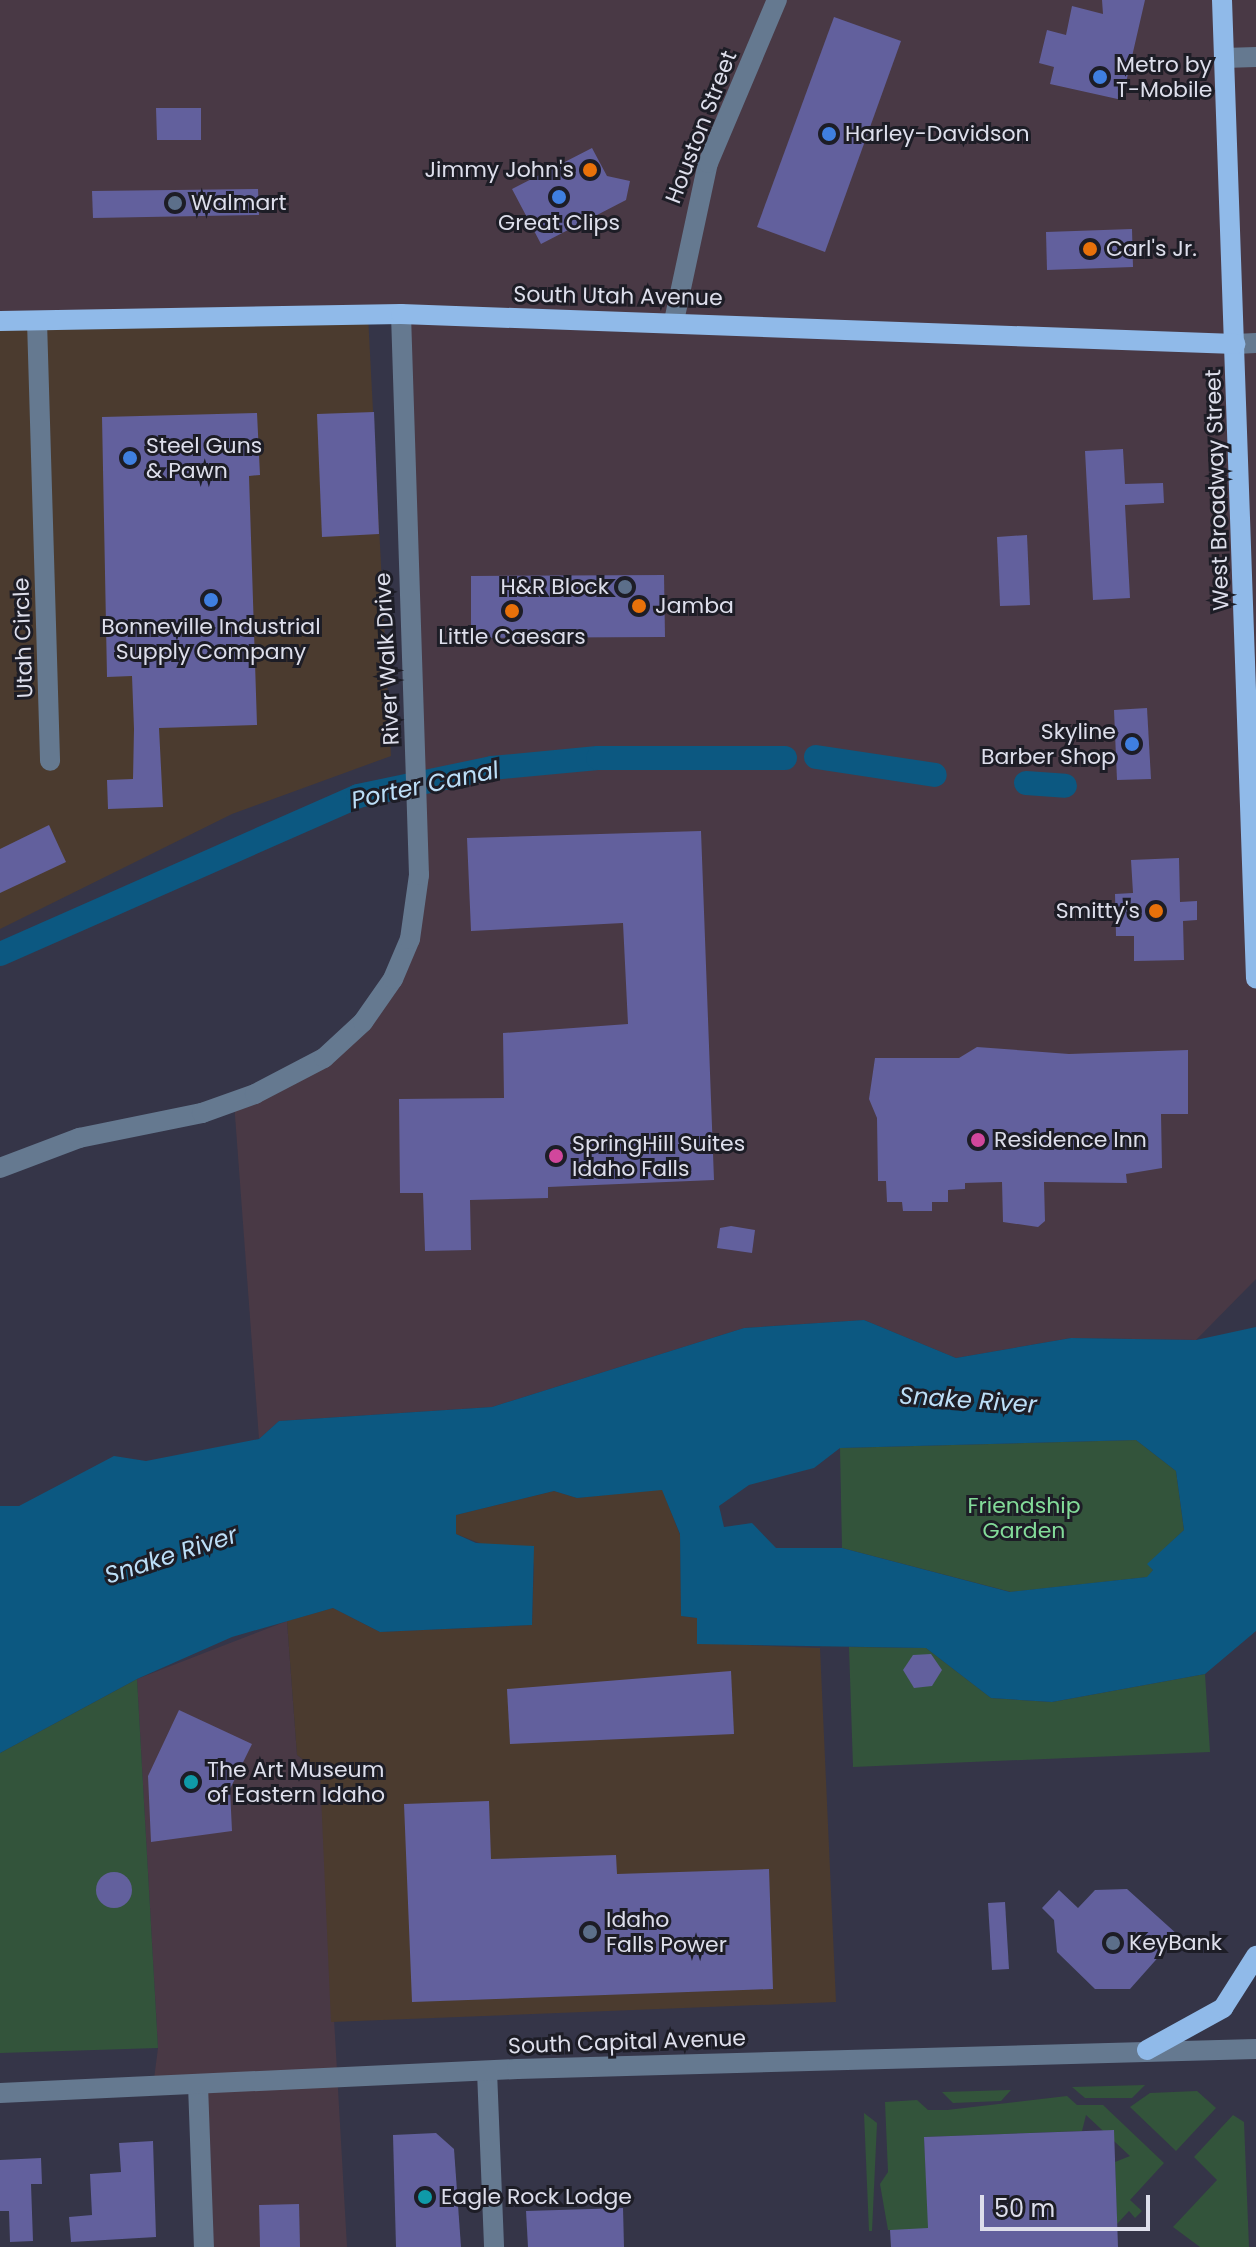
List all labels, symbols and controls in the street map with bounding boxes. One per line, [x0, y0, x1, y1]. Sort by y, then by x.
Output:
street label: Houston Street [660, 47, 742, 207]
place label: Metro by T-Mobile [1116, 51, 1212, 102]
marker: Metro by T-Mobile [1091, 68, 1109, 86]
place label: Harley-Davidson [845, 121, 1030, 147]
marker: Harley-Davidson [820, 125, 838, 143]
place label: Jimmy John's [424, 157, 574, 183]
marker: Jimmy John's [581, 161, 599, 179]
marker: Great Clips [550, 188, 568, 206]
place label: Walmart [191, 190, 287, 216]
marker: Walmart [166, 194, 184, 212]
place label: Great Clips [498, 210, 620, 236]
place label: Carl's Jr. [1106, 236, 1197, 262]
marker: Carl's Jr. [1081, 240, 1099, 258]
street label: South Utah Avenue [513, 281, 723, 311]
street label: West Broadway Street [1200, 369, 1234, 611]
place label: Steel Guns & Pawn [146, 432, 262, 484]
marker: Steel Guns & Pawn [121, 449, 139, 467]
street label: River Walk Drive [369, 572, 405, 746]
place label: H&R Block [501, 574, 609, 600]
street label: Utah Circle [8, 577, 38, 699]
marker: H&R Block [616, 578, 634, 596]
marker: Bonneville Industrial Supply Company [202, 591, 220, 609]
place label: Jamba [655, 593, 734, 619]
marker: Jamba [630, 597, 648, 615]
marker: Little Caesars [503, 602, 521, 620]
place label: Bonneville Industrial Supply Company [101, 613, 321, 664]
place label: Little Caesars [438, 624, 586, 650]
place label: Skyline Barber Shop [981, 718, 1116, 770]
marker: Skyline Barber Shop [1123, 735, 1141, 753]
water label: Porter Canal [349, 755, 501, 815]
place label: Smitty's [1056, 898, 1140, 924]
marker: Smitty's [1147, 902, 1165, 920]
place label: Residence Inn [994, 1127, 1147, 1153]
place label: SpringHill Suites Idaho Falls [572, 1130, 745, 1182]
marker: Residence Inn [969, 1131, 987, 1149]
marker: SpringHill Suites Idaho Falls [547, 1147, 565, 1165]
water label: Snake River [898, 1381, 1038, 1419]
park label: Friendship Garden [967, 1492, 1081, 1544]
water label: Snake River [101, 1520, 241, 1590]
place label: The Art Museum of Eastern Idaho [207, 1756, 385, 1808]
marker: The Art Museum of Eastern Idaho [182, 1773, 200, 1791]
place label: Idaho Falls Power [606, 1906, 727, 1958]
marker: Idaho Falls Power [581, 1923, 599, 1941]
place label: KeyBank [1129, 1930, 1222, 1956]
marker: KeyBank [1104, 1934, 1122, 1952]
street label: South Capital Avenue [508, 2025, 746, 2059]
scale bar [984, 2179, 1154, 2229]
place label: Eagle Rock Lodge [441, 2184, 632, 2210]
marker: Eagle Rock Lodge [416, 2188, 434, 2206]
text: 50 m [994, 2192, 1055, 2225]

